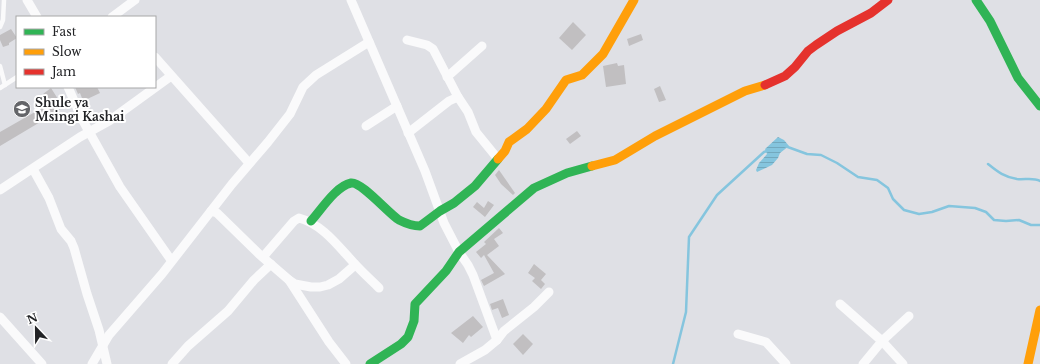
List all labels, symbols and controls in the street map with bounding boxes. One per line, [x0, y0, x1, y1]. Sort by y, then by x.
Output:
legend [16, 16, 156, 88]
text: Fast [52, 24, 77, 39]
text: Slow [52, 44, 82, 59]
text: Jam [50, 64, 76, 79]
place label: Shule ya Msingi Kashai [35, 95, 125, 124]
school or university icon: Shule ya Msingi Kashai [12, 99, 32, 119]
north arrow [16, 308, 56, 348]
text: N [25, 310, 40, 327]

